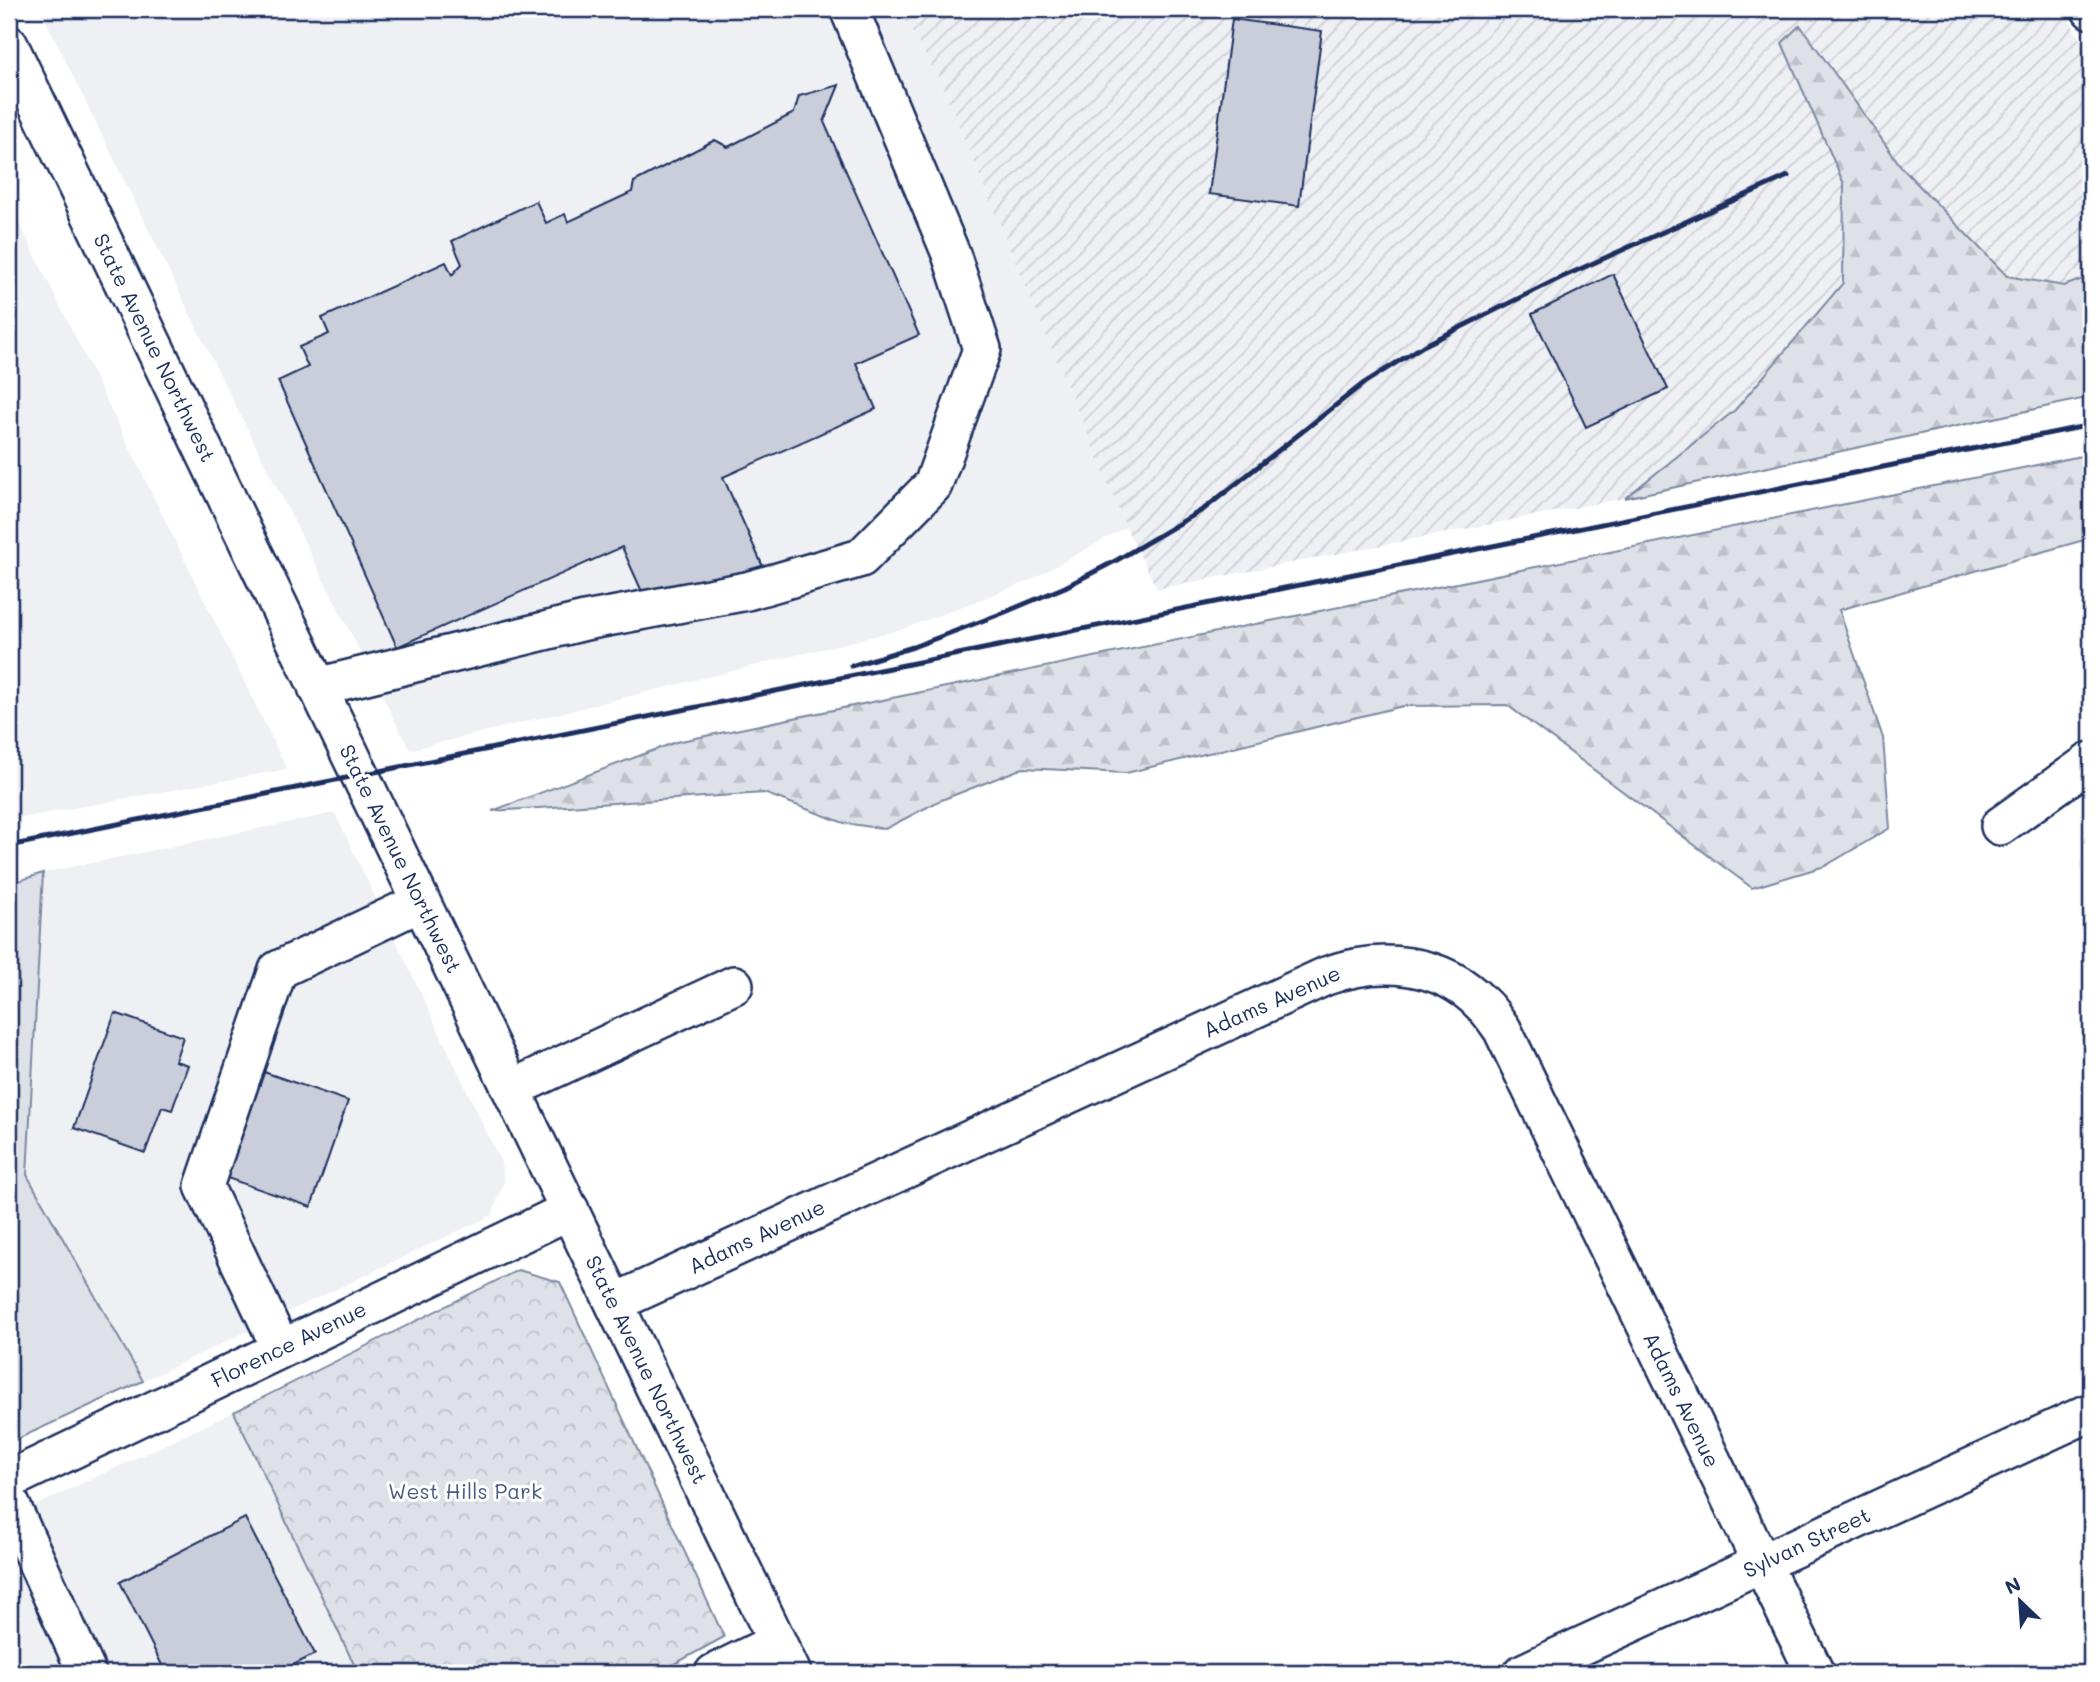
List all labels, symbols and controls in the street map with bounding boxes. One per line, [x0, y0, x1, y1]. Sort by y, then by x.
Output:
street label: State Avenue Northwest [88, 229, 222, 466]
street label: State Avenue Northwest [334, 740, 468, 977]
street label: Adams Avenue [1199, 958, 1344, 1043]
street label: Adams Avenue [684, 1192, 829, 1279]
street label: State Avenue Northwest [580, 1251, 714, 1488]
street label: Florence Avenue [206, 1294, 370, 1393]
street label: Adams Avenue [1638, 1327, 1727, 1471]
park label: West Hills Park [388, 1477, 542, 1504]
street label: Sylvan Street [1738, 1500, 1874, 1583]
north arrow [1984, 1566, 2054, 1636]
text: N [2001, 1571, 2024, 1600]

